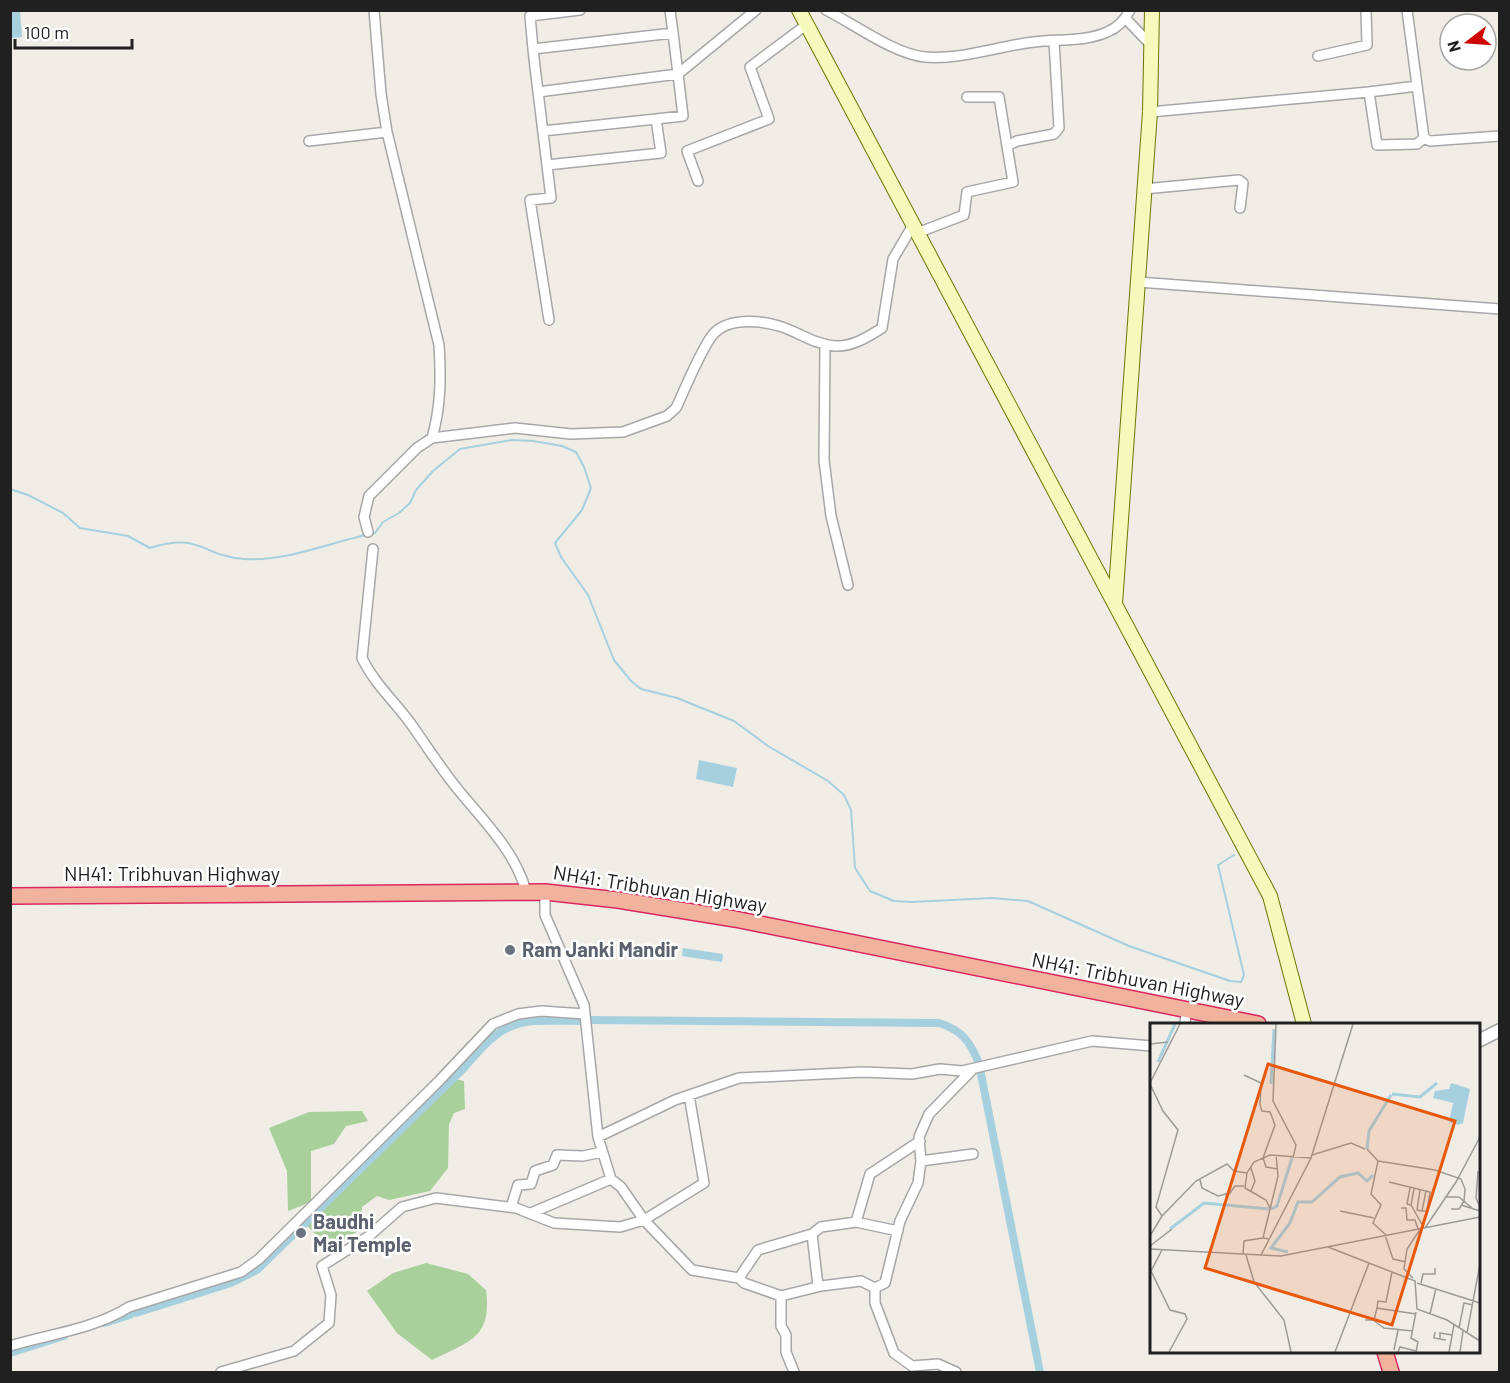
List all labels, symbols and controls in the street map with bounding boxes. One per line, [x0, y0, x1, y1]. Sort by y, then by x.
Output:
scale bar [15, 12, 132, 50]
north arrow [1438, 12, 1498, 72]
text: 100 m [24, 21, 69, 43]
text: N [1443, 39, 1464, 54]
street label: NH41: Tribhuvan Highway [552, 859, 769, 917]
street label: NH41: Tribhuvan Highway [64, 861, 280, 885]
place label: Ram Janki Mandir [522, 937, 679, 961]
marker: Ram Janki Mandir [503, 943, 517, 957]
street label: NH41: Tribhuvan Highway [1030, 947, 1246, 1011]
inset map [1150, 1023, 1480, 1353]
place label: Baudhi Mai Temple [313, 1209, 412, 1256]
marker: Baudhi Mai Temple [294, 1226, 308, 1240]

